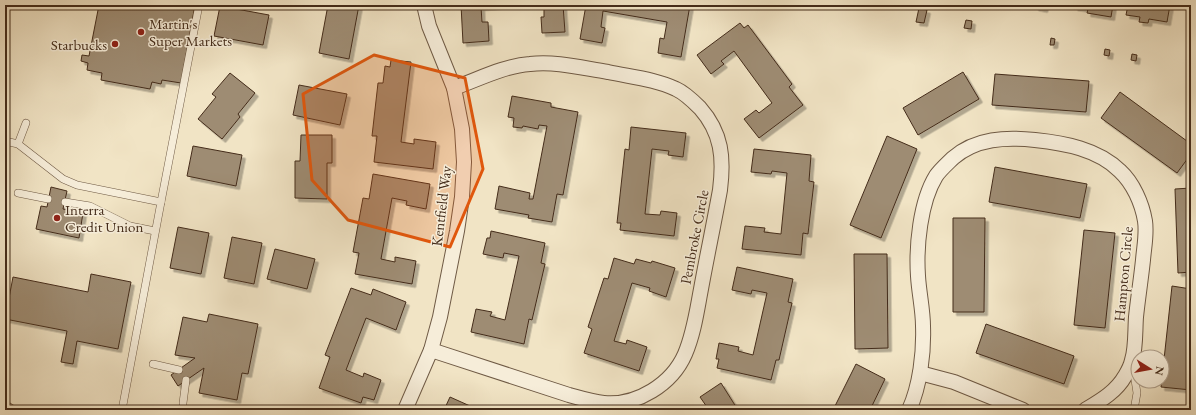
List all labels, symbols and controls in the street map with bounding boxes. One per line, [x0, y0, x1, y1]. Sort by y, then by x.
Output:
place label: Martin's Super Markets [149, 14, 232, 50]
marker: Martin's Super Markets [136, 27, 146, 37]
place label: Starbucks [51, 35, 107, 54]
marker: Starbucks [110, 39, 120, 49]
street label: Kentfield Way [427, 164, 455, 247]
street label: Pembroke Circle [676, 188, 712, 286]
place label: Interra Credit Union [65, 200, 143, 236]
marker: Interra Credit Union [52, 213, 62, 223]
street label: Hampton Circle [1109, 225, 1137, 322]
north arrow [1130, 349, 1170, 389]
text: N [1152, 365, 1168, 377]

